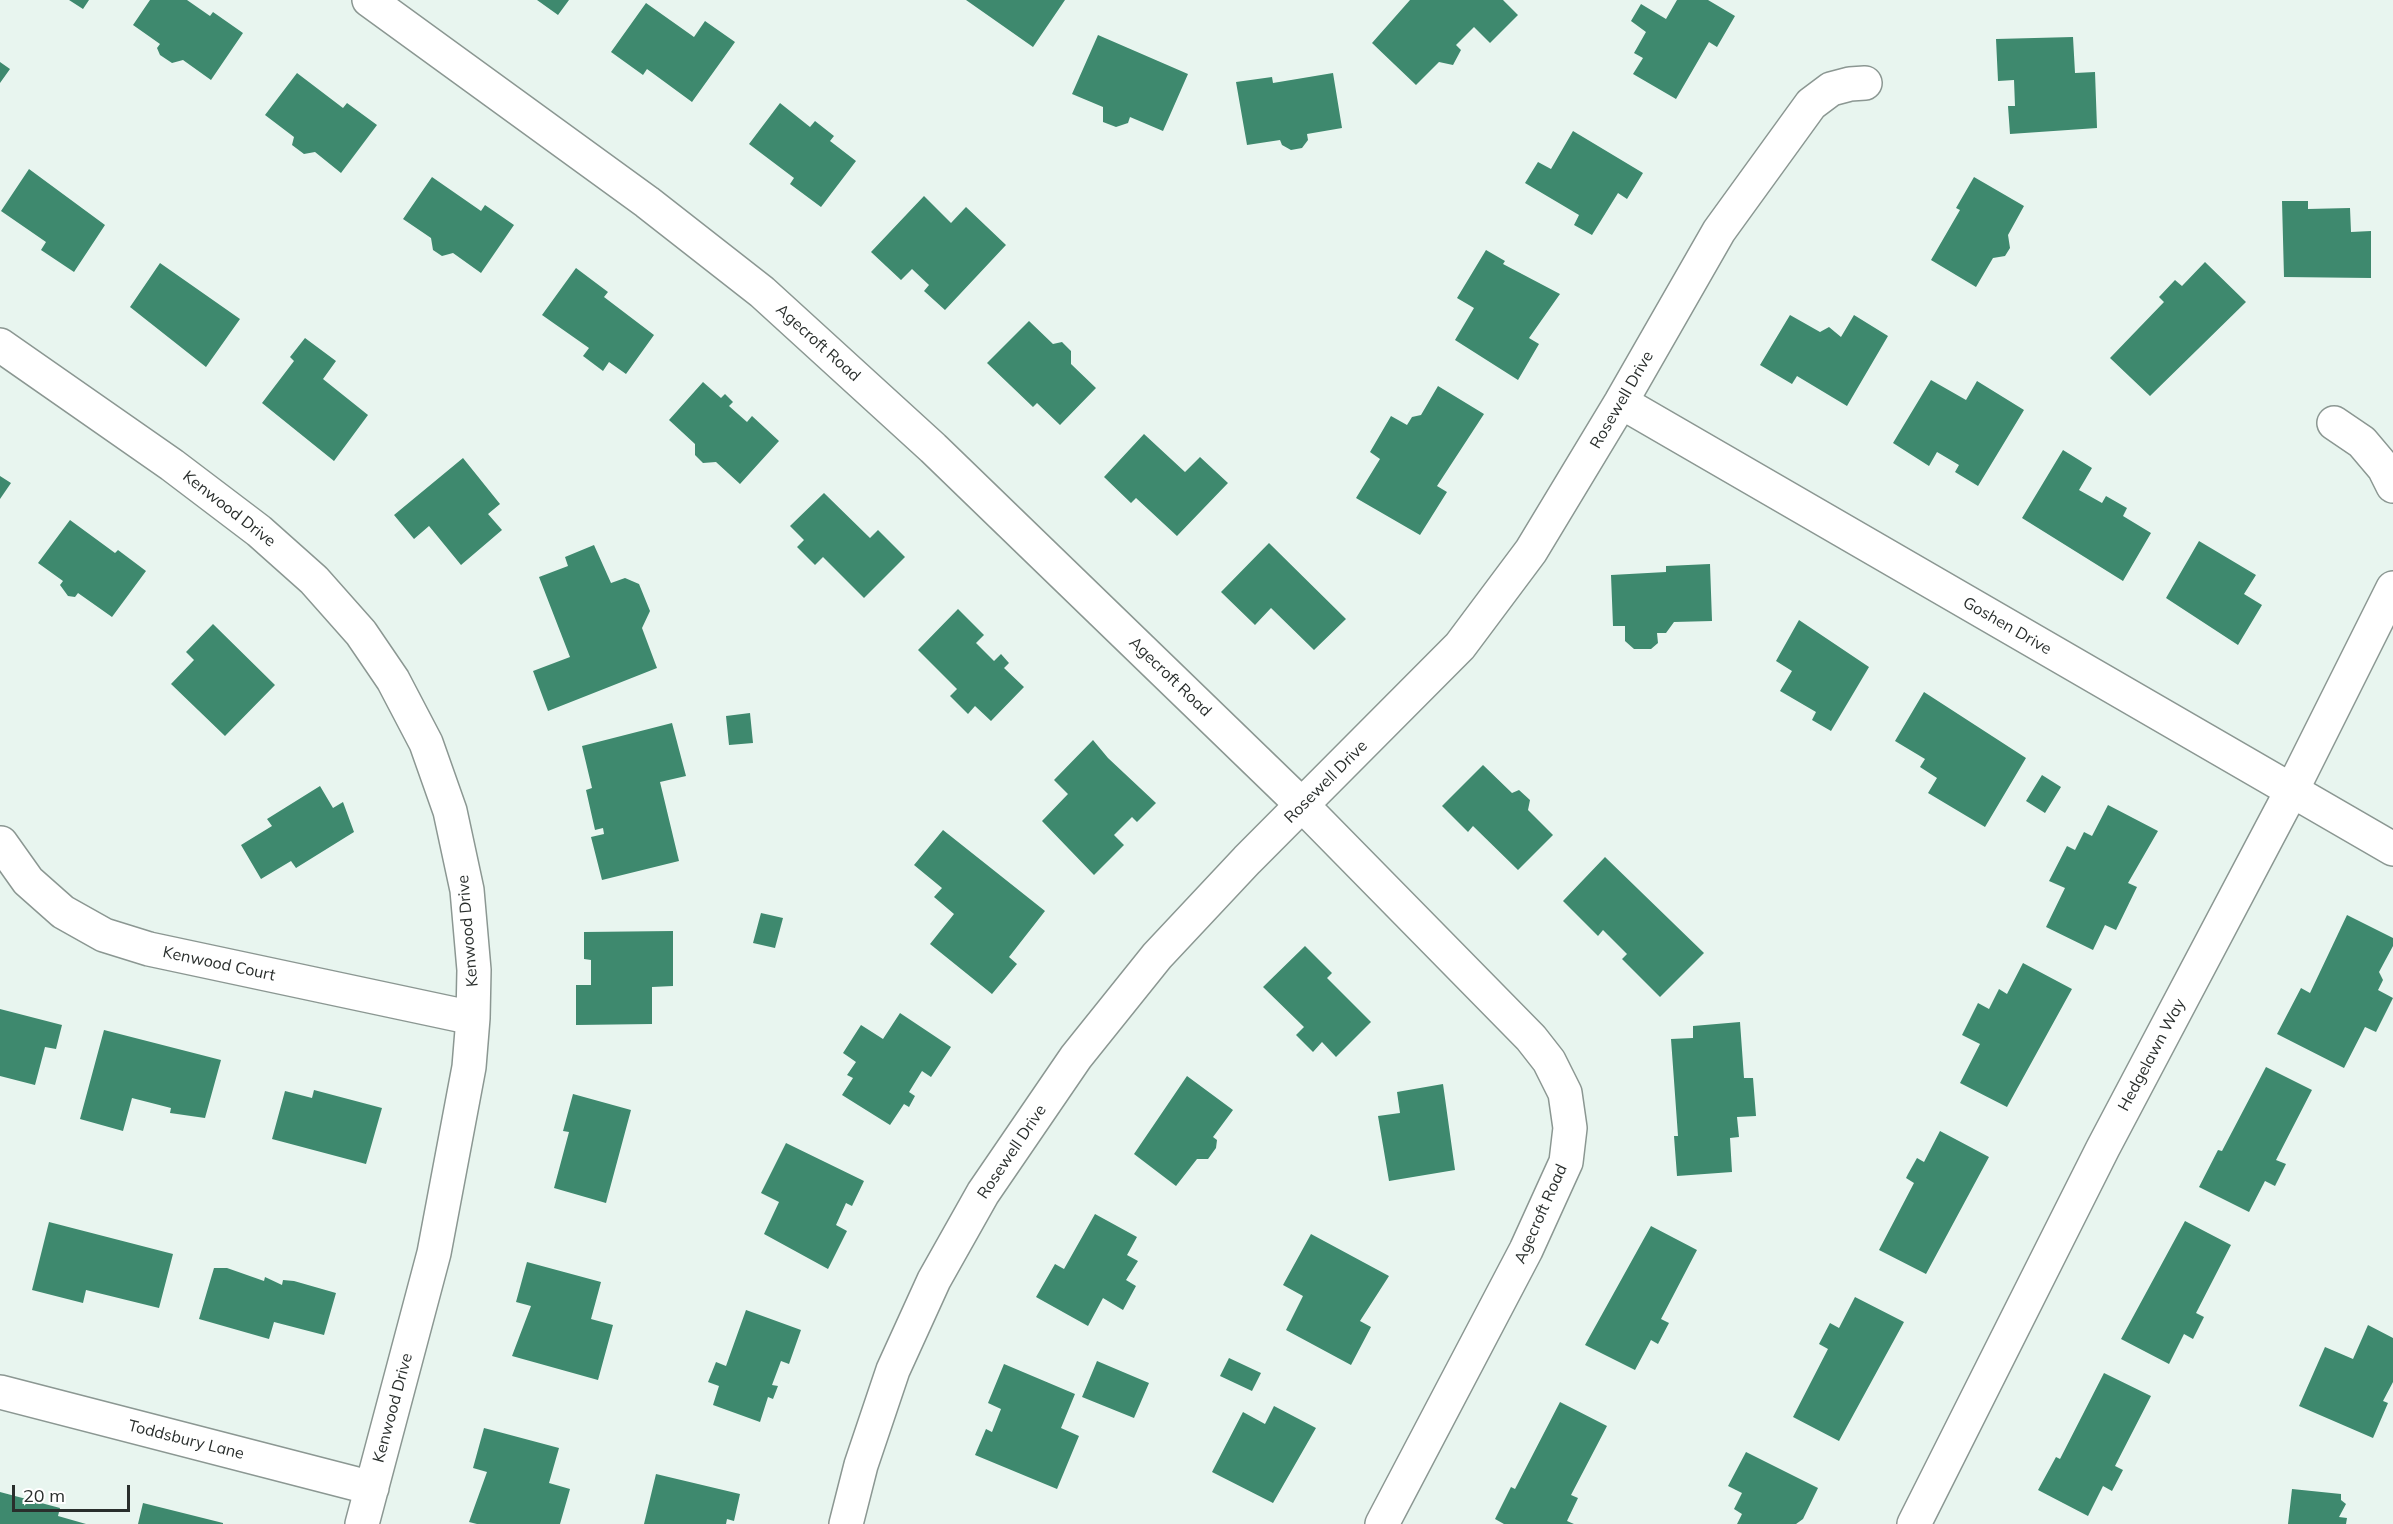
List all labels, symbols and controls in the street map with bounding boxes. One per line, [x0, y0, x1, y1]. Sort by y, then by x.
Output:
street label: Agecroft Road [772, 300, 864, 386]
street label: Rosewell Drive [1586, 348, 1658, 452]
street label: Kenwood Drive [179, 467, 279, 551]
street label: Goshen Drive [1959, 593, 2055, 659]
street label: Agecroft Road [1125, 633, 1215, 721]
street label: Rosewell Drive [1280, 736, 1372, 828]
street label: Kenwood Drive [454, 874, 482, 988]
street label: Kenwood Court [161, 943, 277, 985]
street label: Hedgelawn Way [2114, 995, 2190, 1115]
street label: Rosewell Drive [973, 1101, 1051, 1203]
street label: Agecroft Road [1511, 1161, 1571, 1267]
street label: Kenwood Drive [369, 1351, 417, 1465]
street label: Toddsbury Lane [126, 1416, 246, 1464]
scale bar [15, 1473, 134, 1511]
text: 20 m [23, 1484, 65, 1507]

